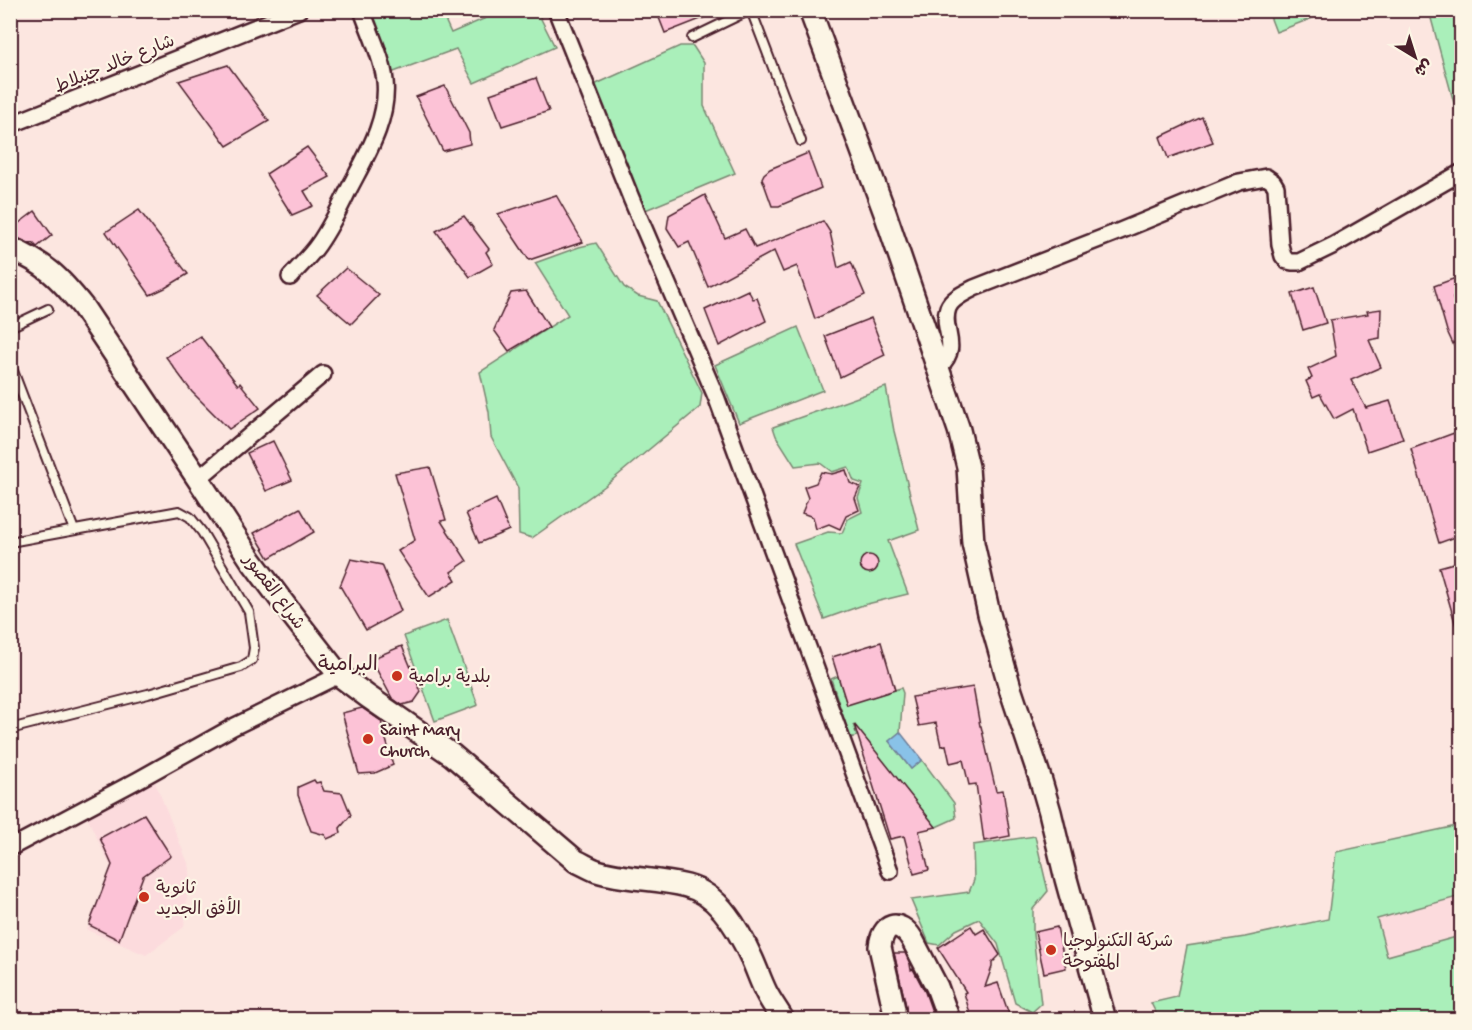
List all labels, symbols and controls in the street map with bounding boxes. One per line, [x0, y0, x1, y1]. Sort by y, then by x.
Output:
north arrow [1385, 27, 1445, 87]
street label: شارع خالد جنبلاط [52, 32, 178, 99]
text: ش [1409, 53, 1435, 79]
street label: شراع القصور [237, 549, 308, 634]
district label: البرامية [318, 654, 378, 679]
place label: بلدية برامية [409, 668, 491, 689]
marker: بلدية برامية [390, 669, 404, 683]
place label: Saint Mary Church [380, 721, 460, 763]
marker: Saint Mary Church [361, 732, 375, 746]
place label: ثانوية الأفق الجديد [156, 879, 241, 921]
marker: ثانوية الأفق الجديد [137, 890, 151, 904]
place label: شركة التكنولوجيا المفتوحة [1063, 932, 1173, 974]
marker: شركة التكنولوجيا المفتوحة [1044, 943, 1058, 957]

